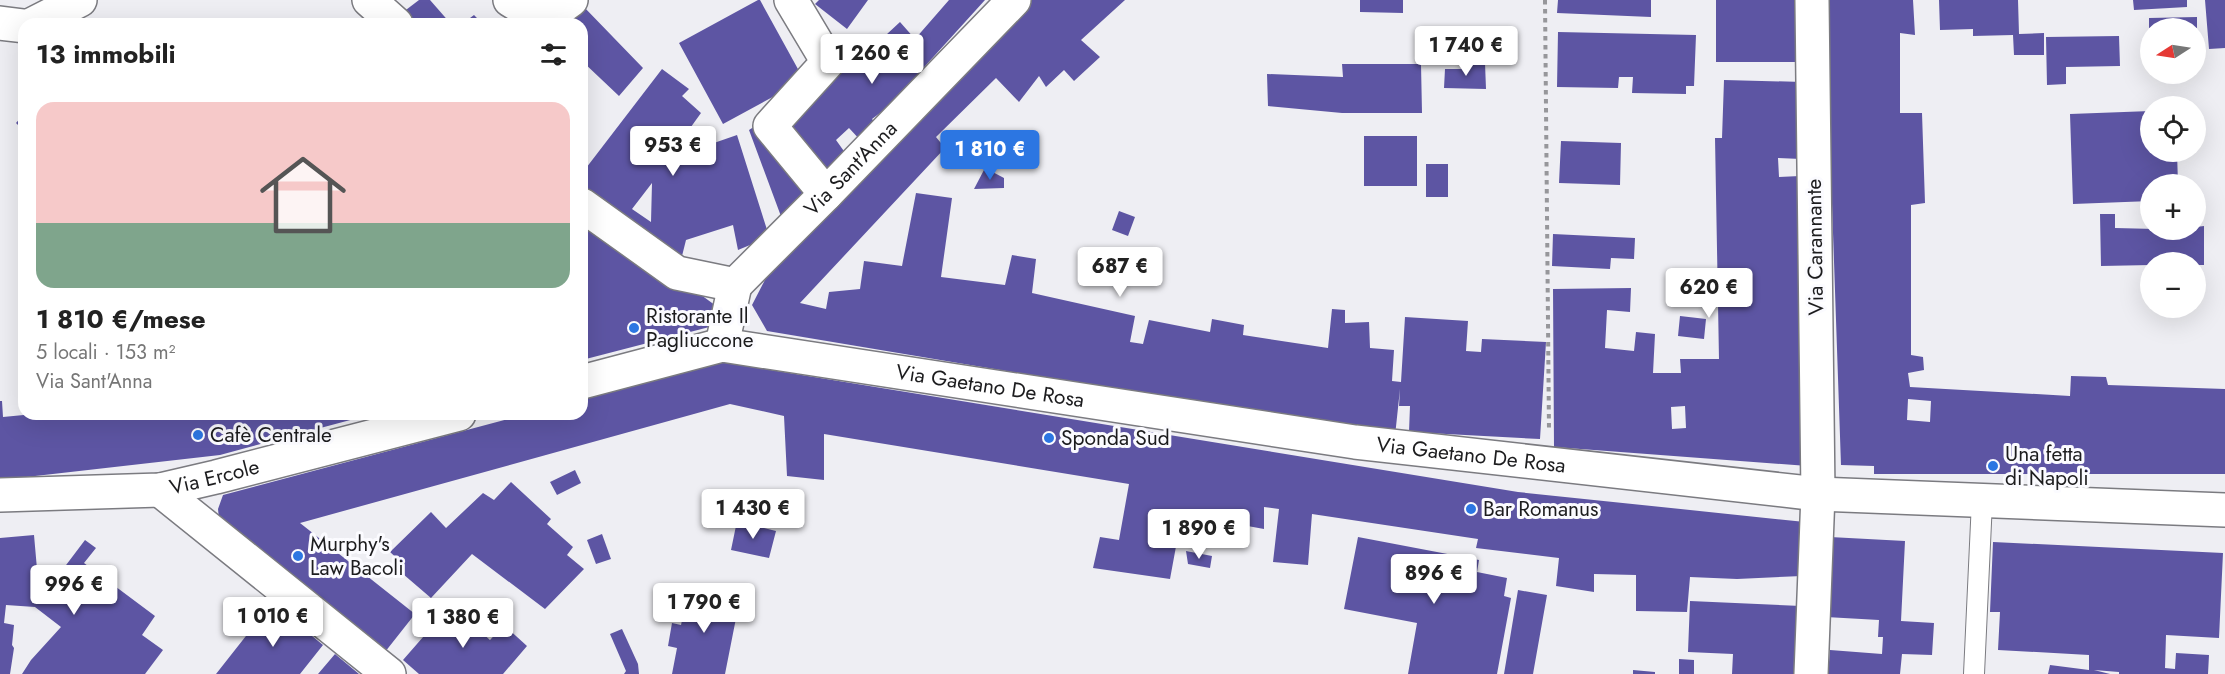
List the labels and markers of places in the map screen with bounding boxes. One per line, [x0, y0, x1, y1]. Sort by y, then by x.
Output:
pin: 1 740 € [1411, 26, 1521, 77]
pin: 1 260 € [817, 34, 927, 85]
pin: 953 € [631, 126, 715, 177]
pin: 1 810 € [935, 130, 1045, 181]
pin: 687 € [1078, 247, 1162, 298]
pin: 620 € [1667, 268, 1751, 319]
place label: Ristorante Il Pagliuccone [646, 301, 754, 355]
marker: Ristorante Il Pagliuccone [627, 321, 641, 335]
place label: Cafè Centrale [210, 420, 332, 450]
place label: Sponda Sud [1061, 423, 1170, 453]
marker: Cafè Centrale [191, 428, 205, 442]
marker: Sponda Sud [1042, 431, 1056, 445]
place label: Una fetta di Napoli [2005, 439, 2089, 493]
marker: Una fetta di Napoli [1986, 459, 2000, 473]
pin: 1 430 € [698, 489, 808, 540]
place label: Bar Romanus [1483, 494, 1599, 524]
marker: Bar Romanus [1464, 502, 1478, 516]
pin: 1 890 € [1144, 509, 1254, 560]
place label: Murphy's Law Bacoli [310, 529, 404, 583]
marker: Murphy's Law Bacoli [291, 549, 305, 563]
pin: 896 € [1392, 554, 1476, 605]
pin: 996 € [32, 565, 116, 616]
pin: 1 790 € [649, 583, 759, 634]
pin: 1 010 € [218, 597, 328, 648]
pin: 1 380 € [408, 598, 518, 649]

